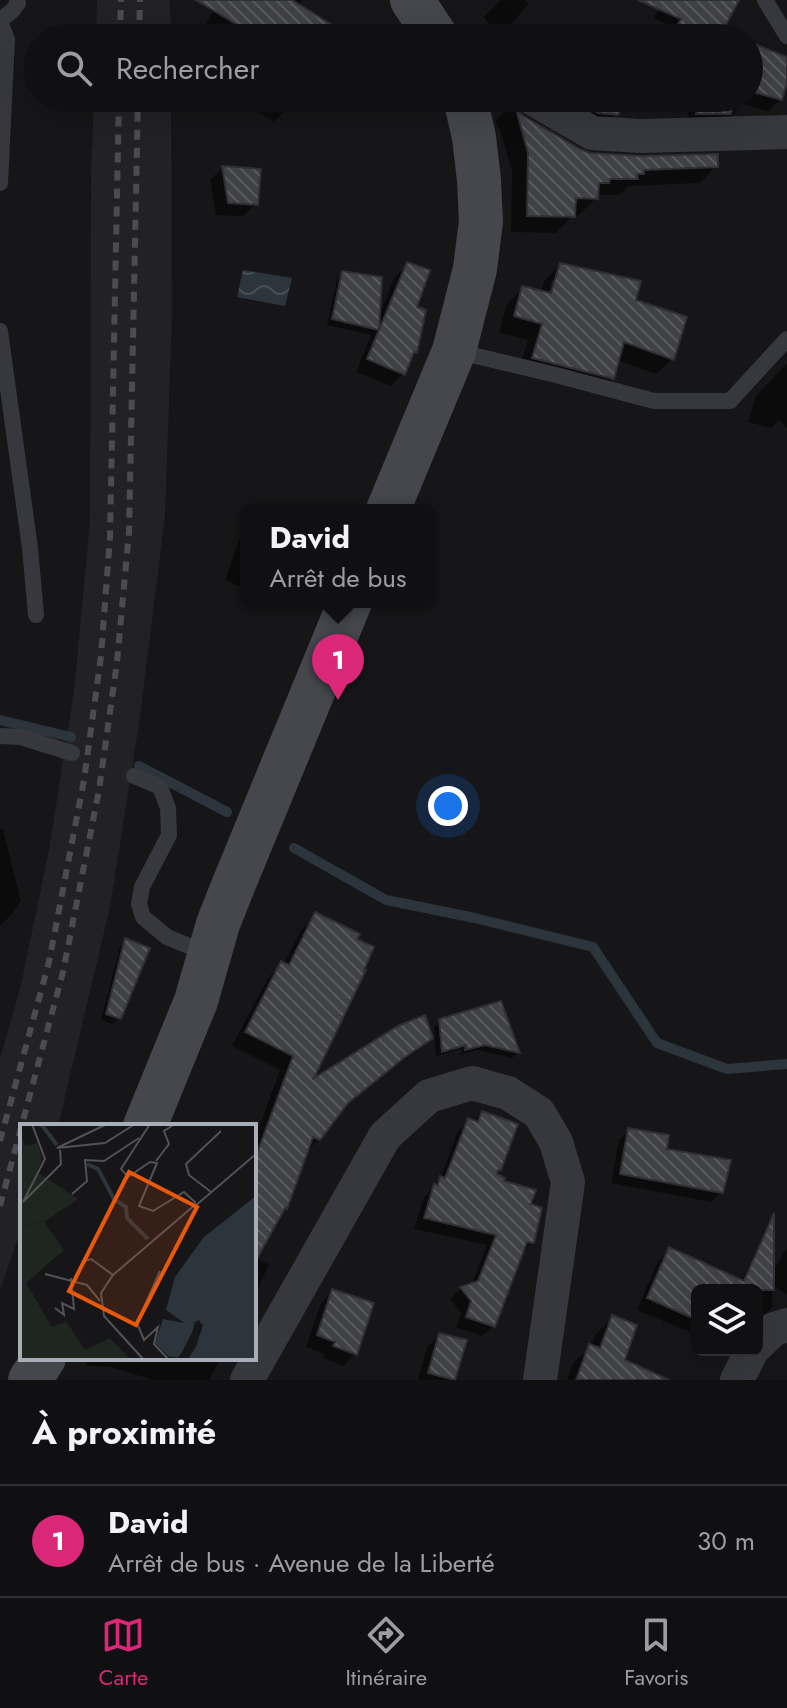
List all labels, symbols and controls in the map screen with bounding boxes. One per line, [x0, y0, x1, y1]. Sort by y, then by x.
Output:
search box [24, 24, 763, 112]
icon: search [52, 46, 96, 90]
text: Rechercher [116, 47, 259, 90]
popup [240, 504, 436, 608]
text: David [270, 516, 350, 559]
text: Arrêt de bus [270, 559, 407, 597]
pin: 1 [312, 634, 364, 700]
your location [428, 786, 468, 826]
inset map [20, 1124, 256, 1360]
map controls [691, 1284, 763, 1356]
button: layers [691, 1284, 763, 1356]
text: À proximité [32, 1408, 216, 1457]
text: David [108, 1501, 189, 1544]
text: 1 [51, 1522, 65, 1560]
text: 30 m [697, 1522, 755, 1560]
text: Arrêt de bus · Avenue de la Liberté [108, 1544, 495, 1582]
tab: Carte [99, 1613, 148, 1693]
tab: Itinéraire [345, 1613, 427, 1693]
tab: Favoris [624, 1613, 688, 1693]

